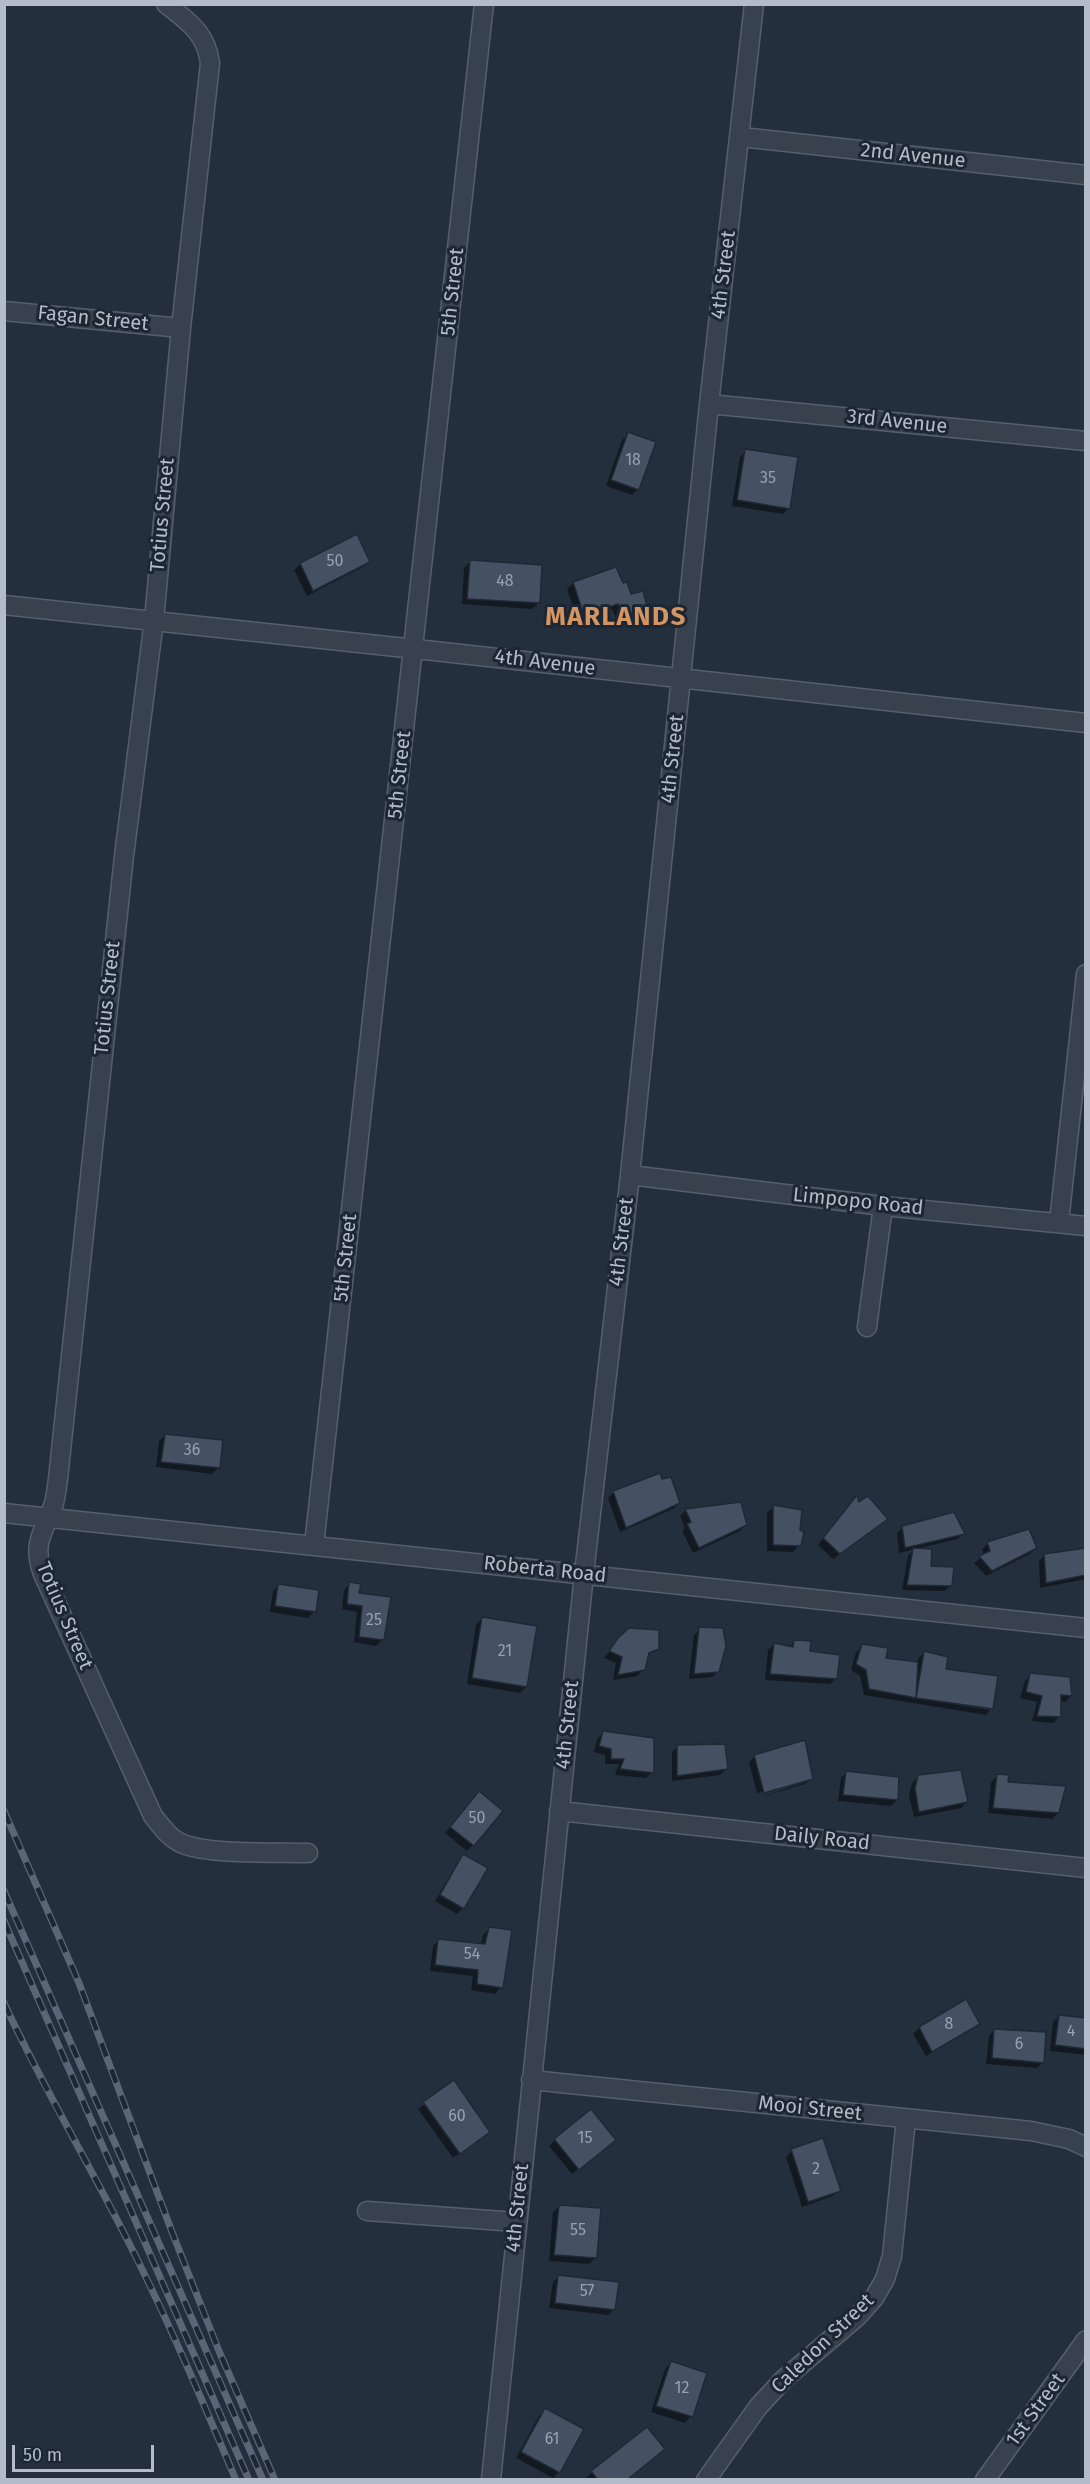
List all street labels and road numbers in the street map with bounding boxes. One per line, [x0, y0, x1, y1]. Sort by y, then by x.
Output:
street label: 2nd Avenue [859, 139, 967, 173]
street label: 4th Street [707, 229, 741, 321]
street label: 5th Street [436, 247, 470, 337]
street label: Fagan Street [36, 301, 150, 337]
street label: 3rd Avenue [846, 405, 948, 439]
street label: Totius Street [146, 457, 180, 573]
street label: 4th Avenue [493, 645, 597, 681]
street label: 4th Street [656, 713, 690, 805]
street label: 5th Street [383, 730, 417, 820]
street label: Totius Street [90, 940, 126, 1056]
street label: Limpopo Road [791, 1183, 925, 1221]
street label: 4th Street [605, 1196, 639, 1288]
street label: 5th Street [329, 1213, 363, 1303]
street label: Roberta Road [482, 1552, 608, 1588]
street label: Totius Street [31, 1559, 97, 1673]
street label: 4th Street [551, 1679, 585, 1771]
street label: Daily Road [773, 1822, 871, 1856]
street label: Mooi Street [757, 2092, 863, 2126]
street label: 4th Street [501, 2162, 535, 2254]
street label: Caledon Street [767, 2289, 879, 2399]
street label: 1st Street [1001, 2369, 1071, 2451]

